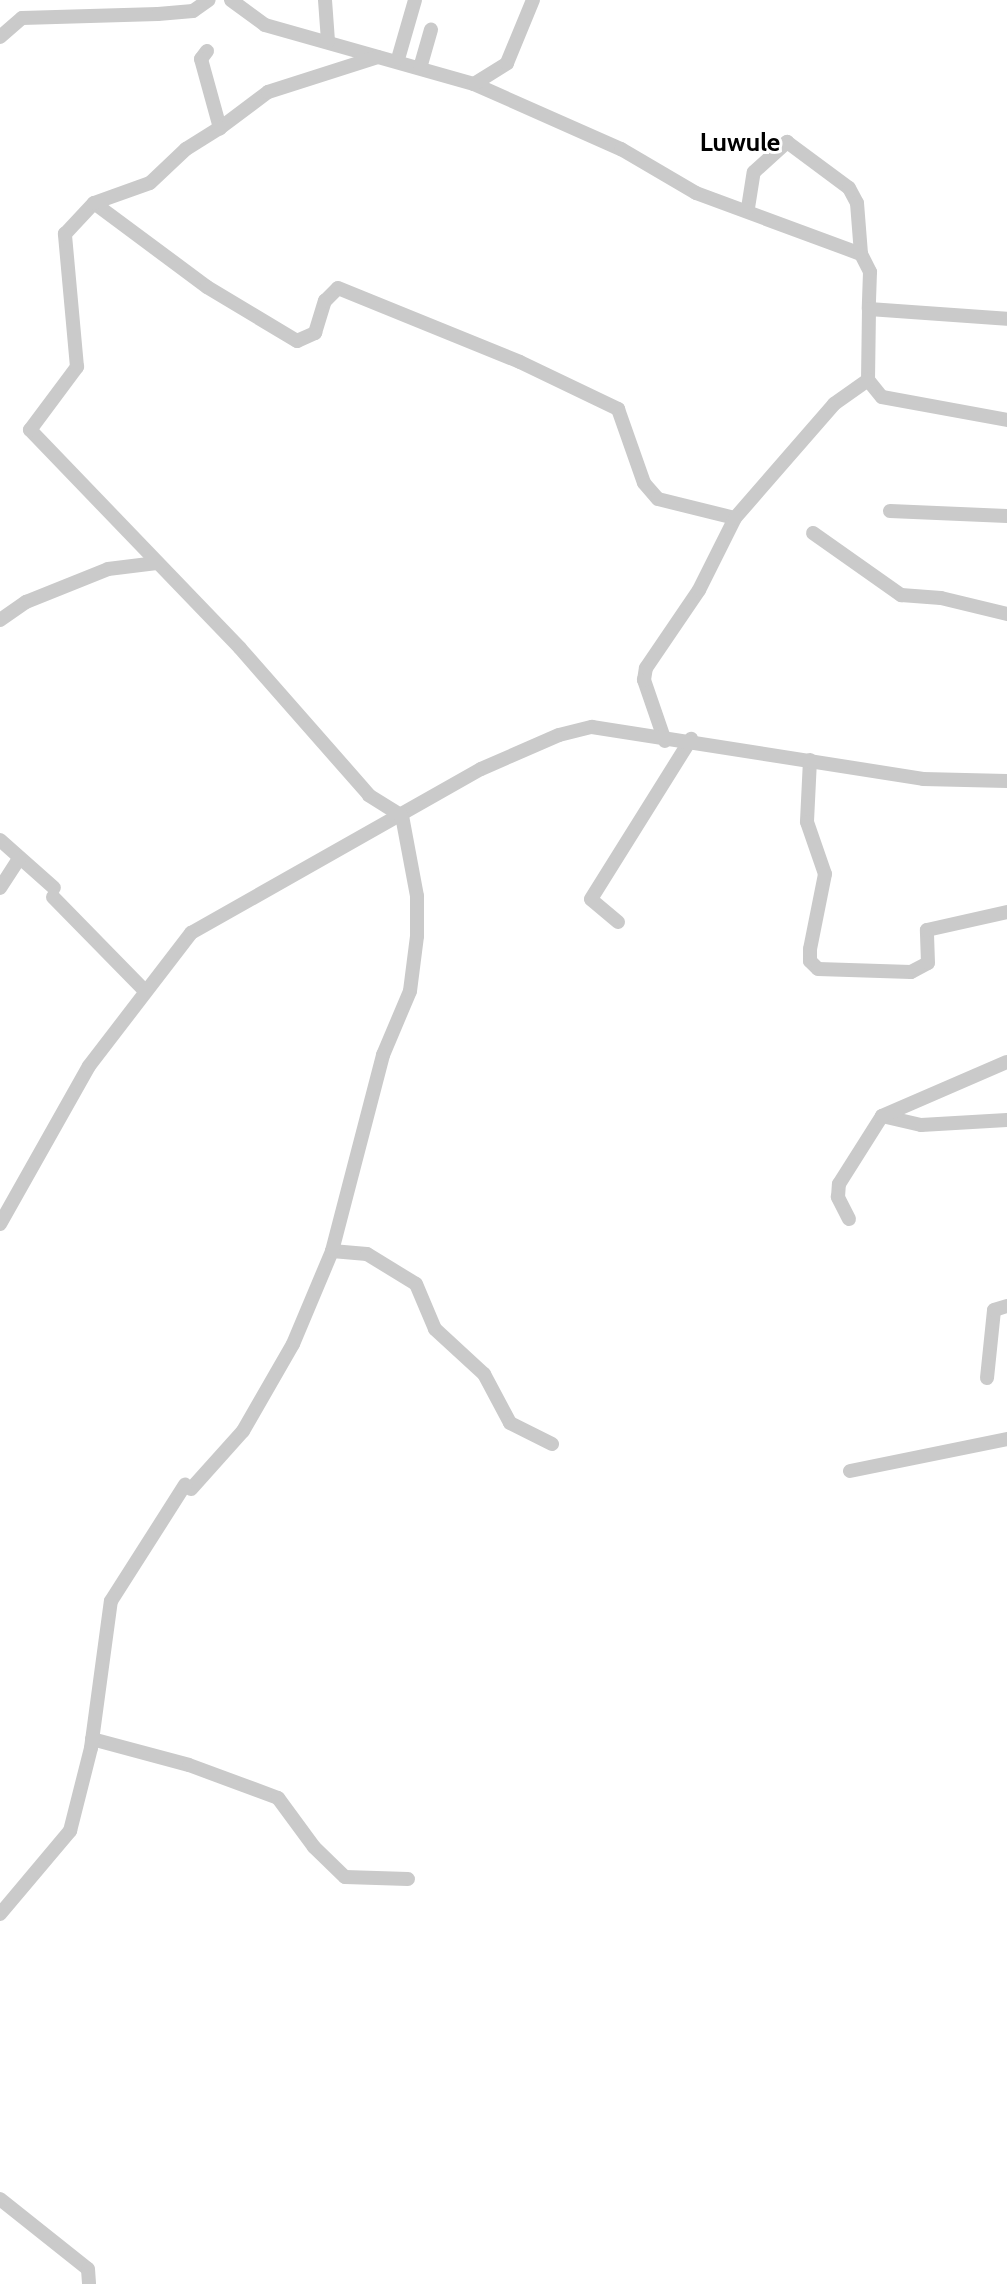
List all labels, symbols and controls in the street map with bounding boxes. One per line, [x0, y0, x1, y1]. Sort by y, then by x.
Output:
district label: Luwule [700, 127, 780, 159]

